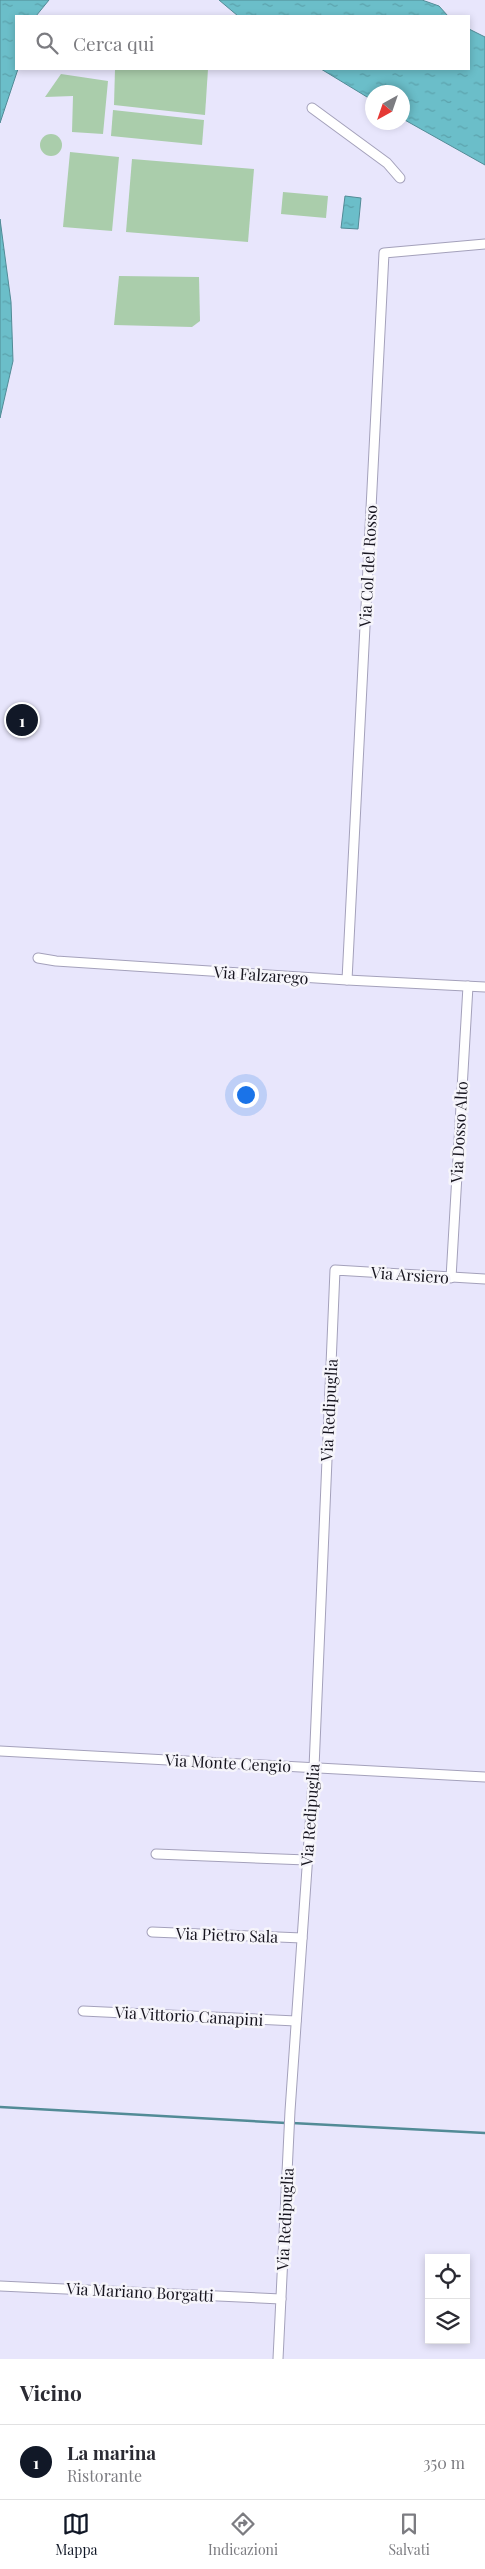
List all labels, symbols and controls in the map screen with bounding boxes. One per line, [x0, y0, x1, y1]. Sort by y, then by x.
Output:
search box [15, 15, 470, 70]
icon: search [33, 29, 61, 57]
text: Cerca qui [73, 30, 154, 56]
north arrow [365, 85, 410, 130]
street label: Via Col del Rosso [354, 504, 381, 629]
pin: 1 [6, 701, 38, 739]
street label: Via Falzarego [212, 961, 309, 988]
street label: Via Dosso Alto [445, 1080, 472, 1184]
your location [233, 1082, 259, 1108]
street label: Via Arsiero [369, 1261, 450, 1288]
street label: Via Redipuglia [315, 1358, 342, 1463]
street label: Via Monte Cengio [163, 1749, 292, 1776]
street label: Via Redipuglia [295, 1763, 324, 1868]
street label: Via Pietro Sala [174, 1922, 279, 1947]
street label: Via Vittorio Canapini [113, 2001, 264, 2030]
street label: Via Redipuglia [271, 2167, 298, 2272]
map controls [425, 2254, 470, 2344]
button: locate [425, 2254, 470, 2299]
street label: Via Mariano Borgatti [65, 2277, 215, 2306]
button: layers [425, 2299, 470, 2344]
text: Vicino [20, 2378, 82, 2406]
text: La marina [67, 2439, 156, 2465]
text: 1 [33, 2452, 39, 2473]
text: 350 m [423, 2452, 465, 2473]
text: Ristorante [67, 2465, 142, 2486]
tab: Mappa [55, 2510, 98, 2559]
tab: Indicazioni [208, 2510, 278, 2559]
tab: Salvati [388, 2510, 430, 2559]

